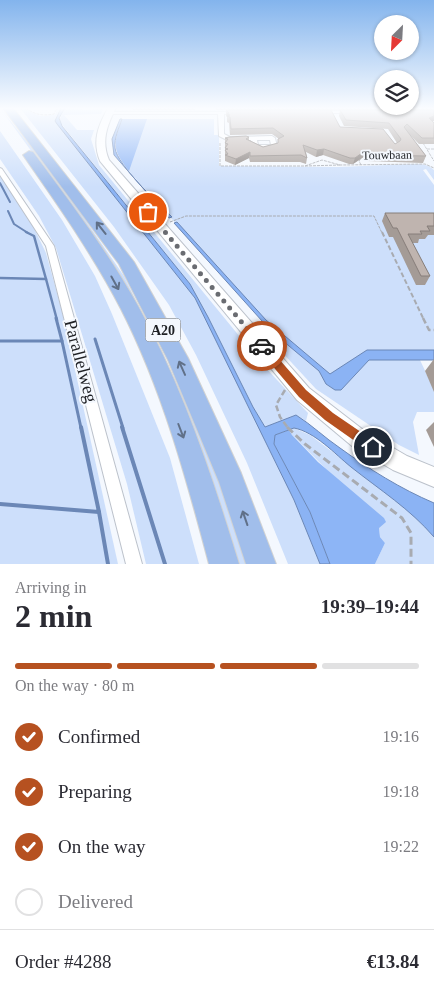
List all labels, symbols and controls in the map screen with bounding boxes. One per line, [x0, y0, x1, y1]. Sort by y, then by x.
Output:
north arrow [374, 15, 419, 60]
map controls [374, 15, 419, 115]
button: layers [374, 70, 419, 115]
street label: Touwbaan [362, 148, 412, 162]
pin [127, 191, 169, 233]
icon: bag [134, 198, 162, 226]
one-way arrow [95, 222, 106, 235]
one-way arrow [111, 275, 120, 290]
street label: Parallelweg [60, 317, 102, 405]
road number: A20 [146, 318, 180, 342]
courier [237, 321, 287, 371]
icon: car [248, 332, 276, 360]
one-way arrow [177, 361, 187, 376]
one-way arrow [177, 423, 186, 439]
pin [352, 426, 394, 468]
icon: home [359, 433, 387, 461]
one-way arrow [240, 511, 249, 526]
text: Arriving in [15, 579, 87, 596]
text: 19:39–19:44 [321, 596, 419, 617]
text: 2 min [15, 598, 92, 634]
text: On the way · 80 m [15, 677, 135, 694]
icon: check [15, 723, 43, 751]
text: Confirmed [58, 726, 140, 747]
text: 19:16 [383, 728, 419, 745]
icon: check [15, 778, 43, 806]
text: Preparing [58, 781, 132, 802]
text: 19:18 [383, 783, 419, 800]
icon: check [15, 833, 43, 861]
text: On the way [58, 836, 146, 857]
text: 19:22 [383, 838, 419, 855]
text: Delivered [58, 891, 133, 912]
text: Order #4288 [15, 951, 112, 972]
text: €13.84 [367, 951, 419, 972]

